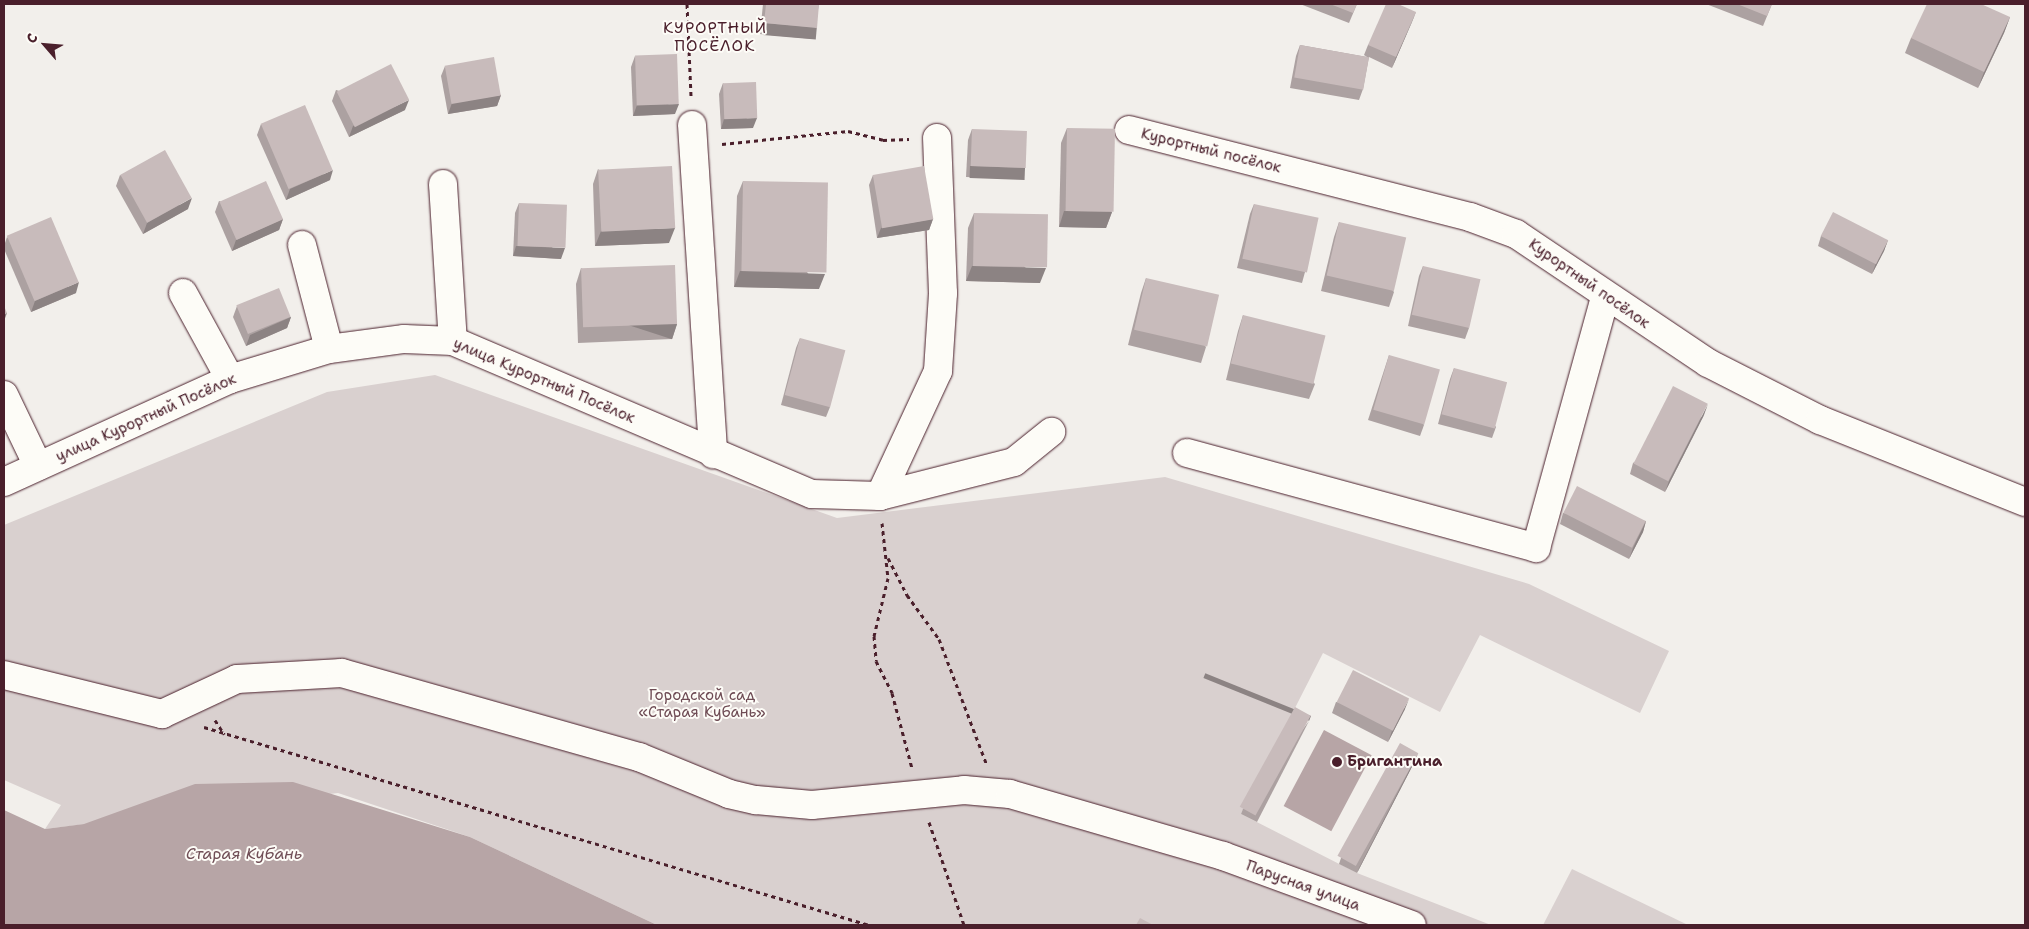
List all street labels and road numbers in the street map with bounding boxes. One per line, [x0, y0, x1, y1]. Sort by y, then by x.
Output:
street label: Курортный посёлок [1139, 125, 1283, 177]
street label: Курортный посёлок [1525, 235, 1653, 333]
street label: улица Курортный Посёлок [451, 335, 637, 427]
street label: улица Курортный Посёлок [53, 370, 239, 466]
street label: Парусная улица [1244, 857, 1362, 915]

